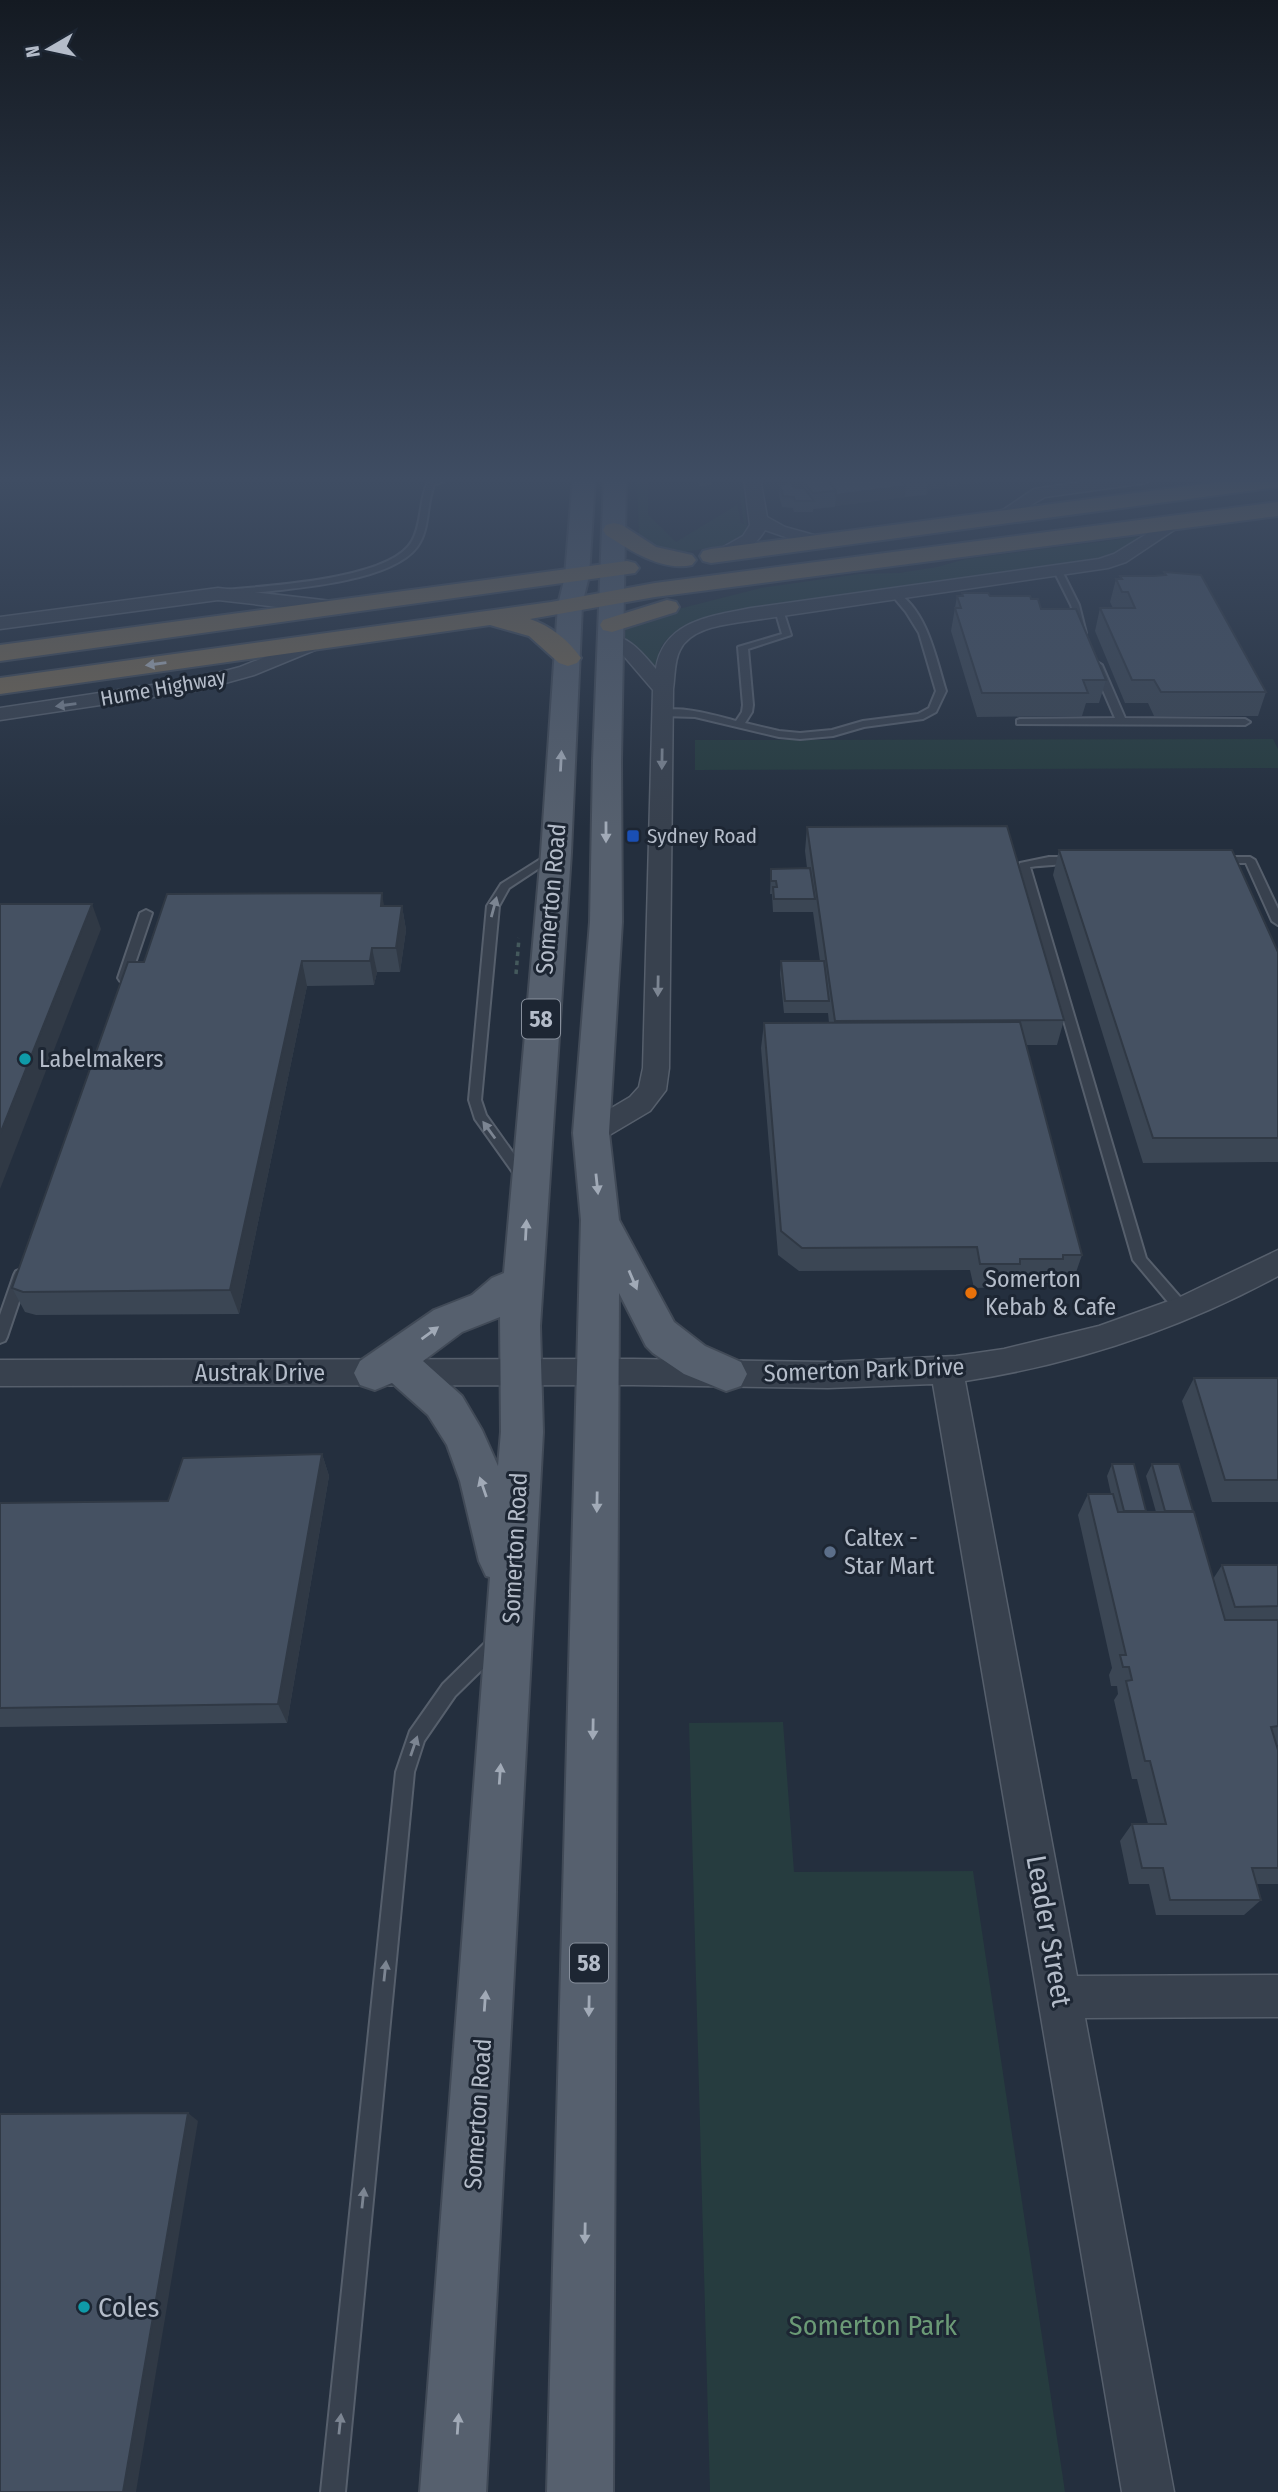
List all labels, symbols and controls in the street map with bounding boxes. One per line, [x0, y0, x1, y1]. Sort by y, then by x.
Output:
north arrow [14, 14, 84, 84]
text: N [20, 44, 45, 59]
one-way arrow [145, 659, 167, 670]
street label: Hume Highway [98, 664, 228, 712]
one-way arrow [54, 700, 76, 711]
one-way arrow [656, 748, 667, 770]
one-way arrow [556, 749, 567, 771]
one-way arrow [601, 821, 612, 843]
street label: Somerton Road [530, 822, 572, 976]
place label: Sydney Road [647, 823, 757, 849]
marker: Sydney Road [625, 828, 641, 844]
one-way arrow [490, 896, 500, 917]
one-way arrow [652, 976, 663, 998]
road number: 58 [522, 1000, 560, 1038]
place label: Labelmakers [39, 1045, 164, 1073]
marker: Labelmakers [17, 1051, 33, 1067]
one-way arrow [482, 1120, 496, 1139]
one-way arrow [591, 1173, 602, 1195]
one-way arrow [521, 1219, 532, 1241]
place label: Somerton Kebab & Cafe [985, 1265, 1116, 1321]
one-way arrow [627, 1270, 638, 1291]
marker: Somerton Kebab & Cafe [963, 1285, 979, 1301]
one-way arrow [421, 1326, 439, 1340]
street label: Somerton Park Drive [763, 1353, 965, 1387]
street label: Austrak Drive [195, 1359, 325, 1387]
street label: Somerton Road [497, 1472, 533, 1624]
one-way arrow [477, 1476, 488, 1497]
one-way arrow [591, 1491, 603, 1513]
place label: Caltex - Star Mart [844, 1524, 935, 1580]
marker: Caltex - Star Mart [822, 1544, 838, 1560]
one-way arrow [587, 1719, 599, 1741]
one-way arrow [409, 1736, 420, 1757]
one-way arrow [495, 1763, 506, 1785]
street label: Leader Street [1019, 1853, 1079, 2010]
road number: 58 [570, 1944, 608, 1982]
one-way arrow [380, 1960, 391, 1982]
one-way arrow [480, 1990, 491, 2012]
one-way arrow [583, 1995, 594, 2017]
street label: Somerton Road [459, 2038, 497, 2190]
one-way arrow [357, 2187, 368, 2209]
one-way arrow [579, 2222, 591, 2244]
place label: Coles [98, 2291, 159, 2324]
marker: Coles [76, 2299, 92, 2315]
park label: Somerton Park [789, 2309, 958, 2342]
one-way arrow [335, 2413, 346, 2435]
one-way arrow [453, 2413, 464, 2435]

